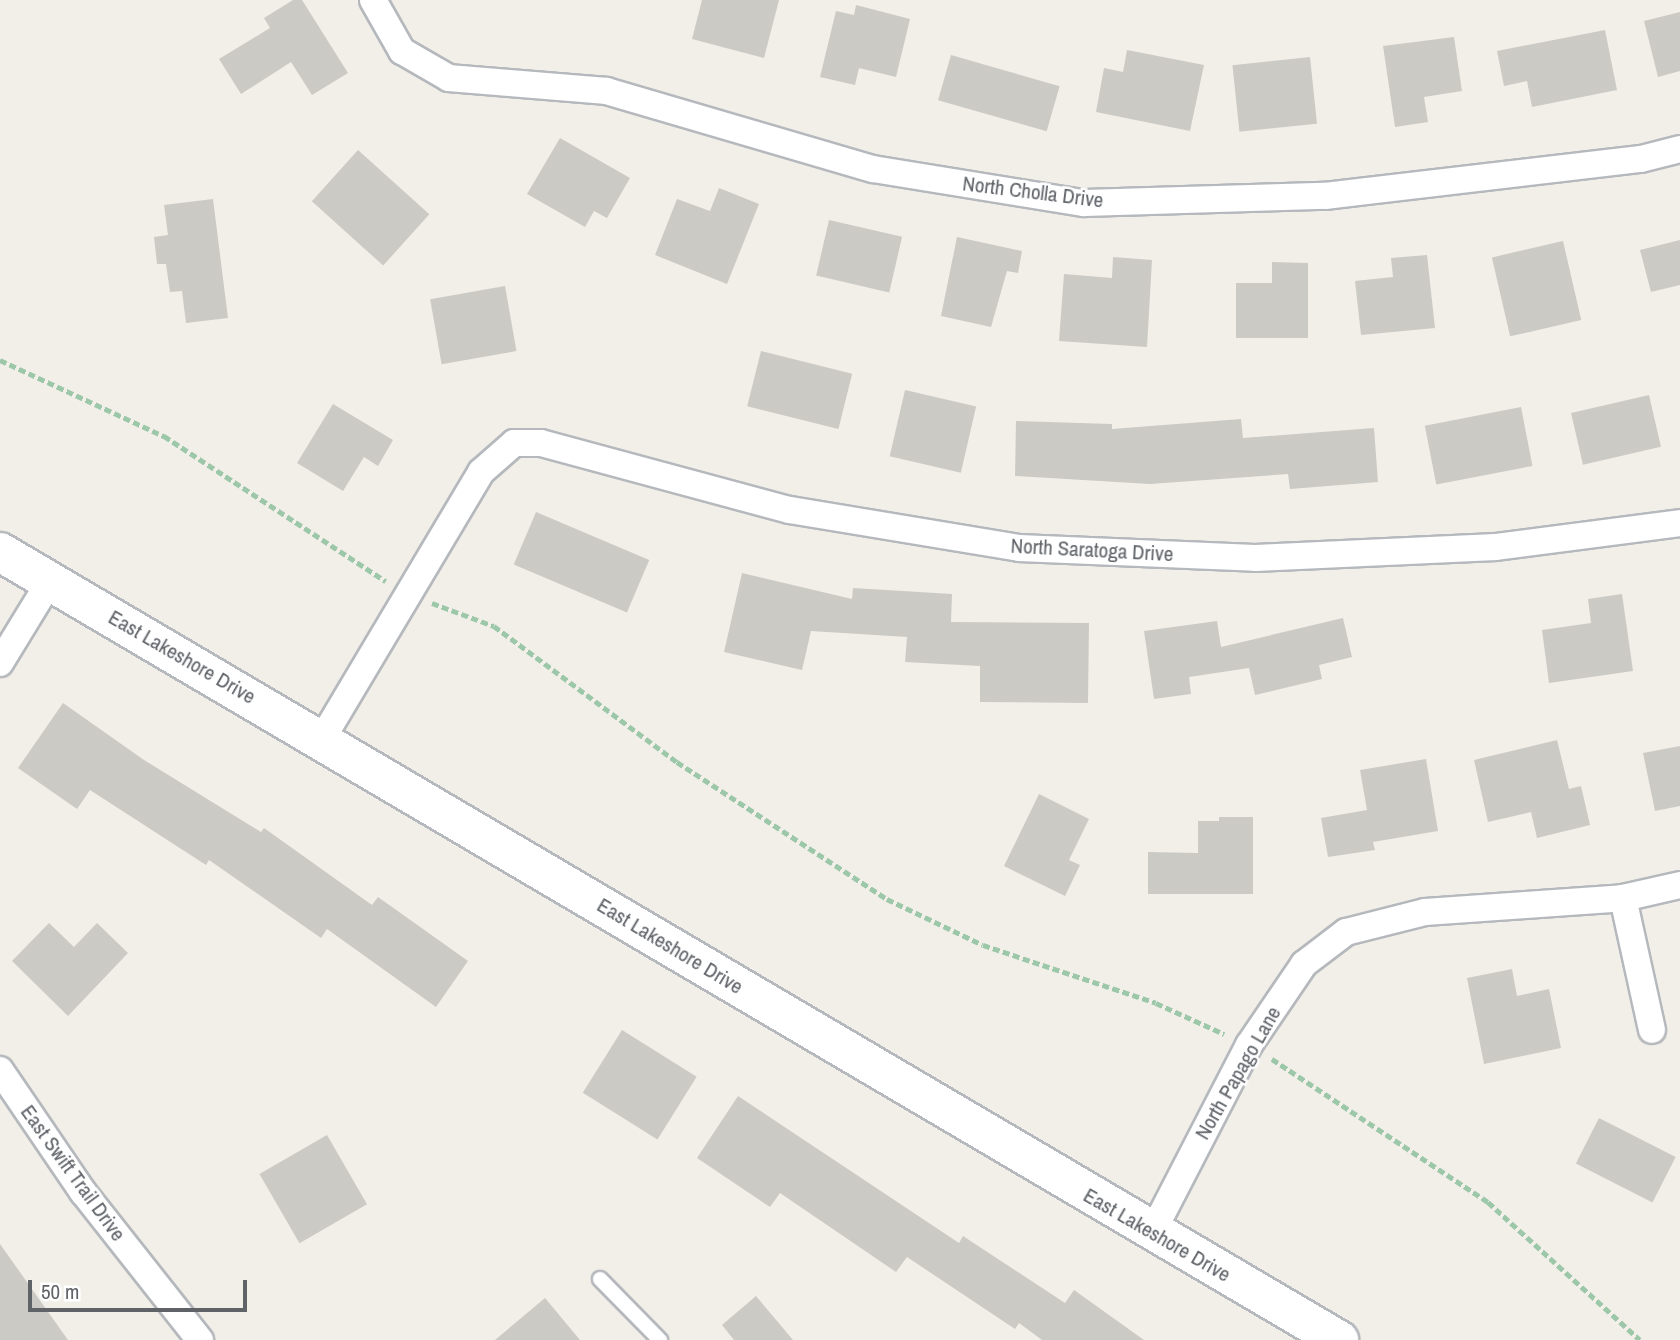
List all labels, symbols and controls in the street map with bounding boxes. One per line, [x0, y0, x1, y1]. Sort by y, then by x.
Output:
street label: North Cholla Drive [961, 171, 1105, 213]
street label: North Saratoga Drive [1010, 533, 1174, 567]
street label: East Lakeshore Drive [104, 605, 260, 709]
street label: East Lakeshore Drive [593, 893, 747, 999]
street label: North Papago Lane [1190, 1002, 1286, 1144]
street label: East Swift Trail Drive [15, 1100, 131, 1246]
street label: East Lakeshore Drive [1079, 1183, 1235, 1287]
scale bar [32, 1266, 250, 1310]
text: 50 m [41, 1277, 79, 1306]

